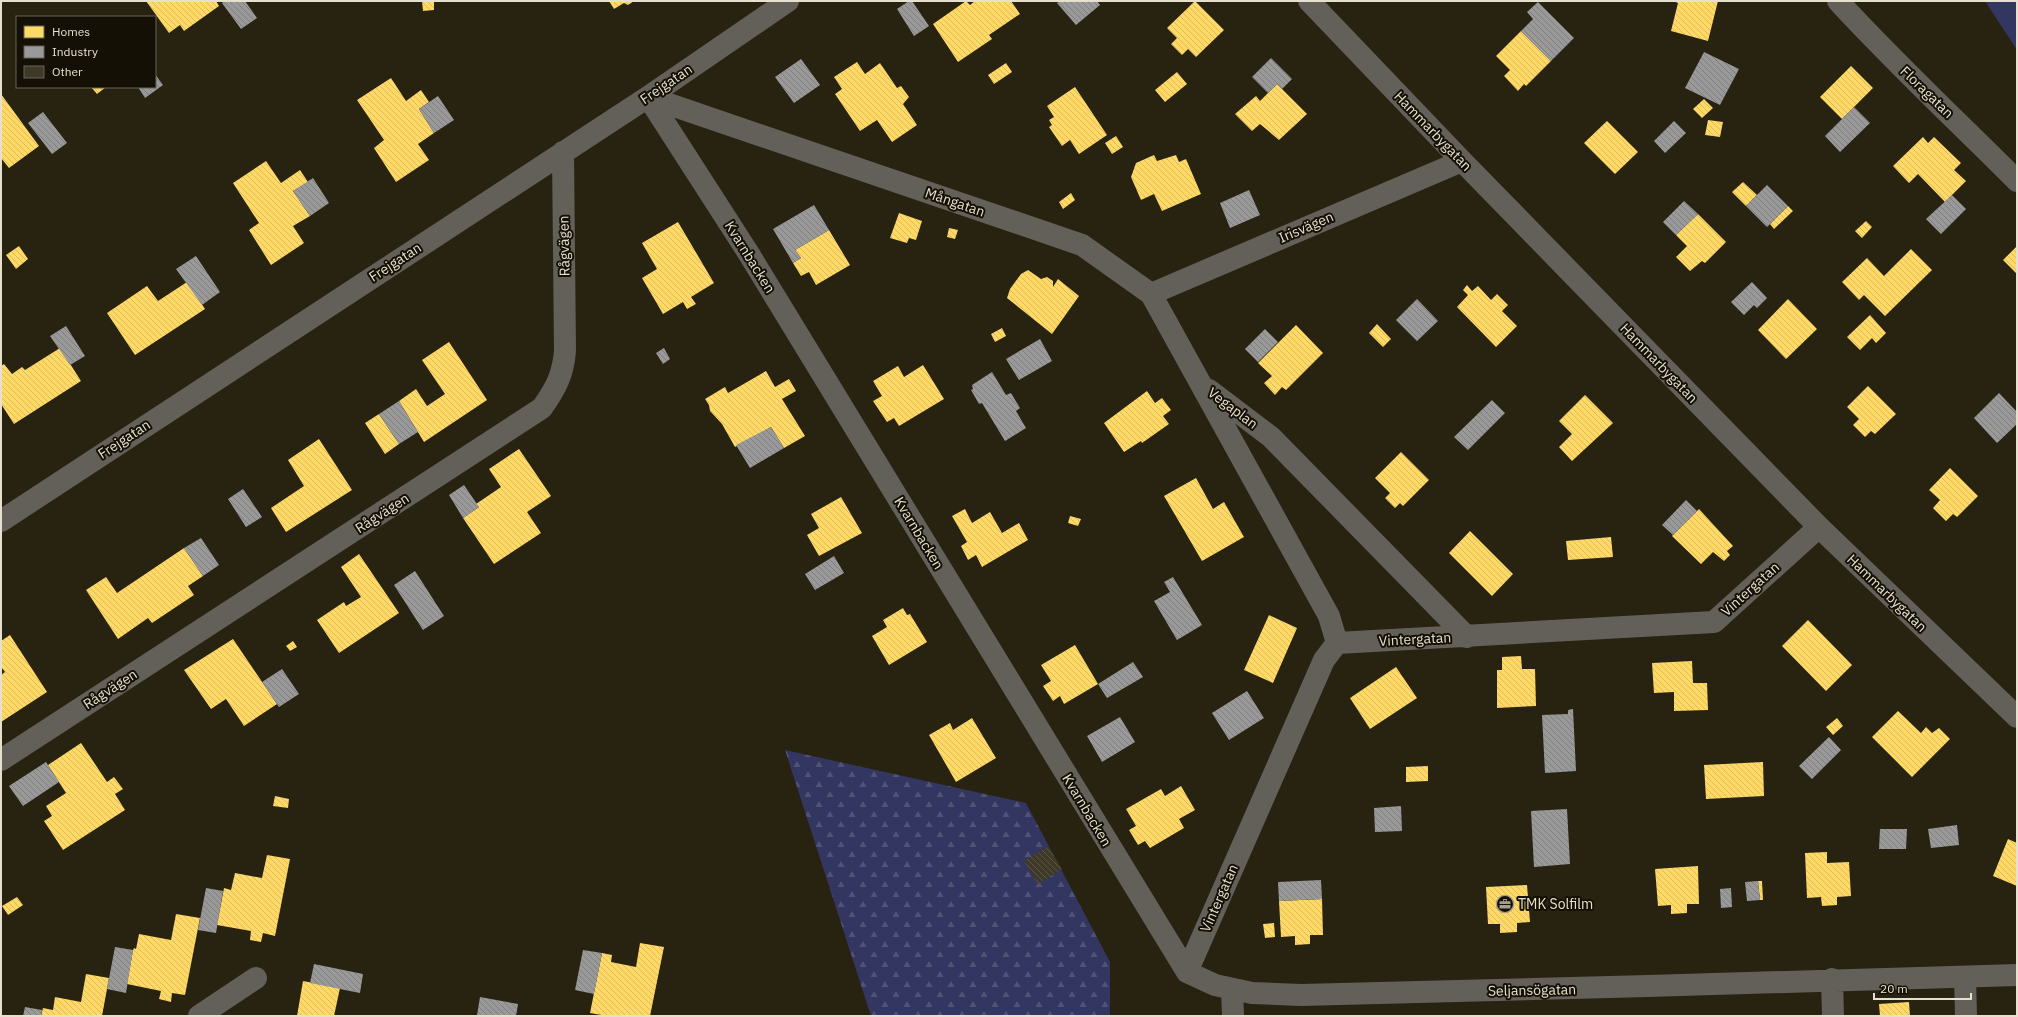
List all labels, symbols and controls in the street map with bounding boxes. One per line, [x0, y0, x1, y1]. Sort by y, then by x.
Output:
legend [16, 16, 156, 88]
text: Homes [52, 24, 90, 39]
text: Industry [52, 44, 98, 59]
street label: Frejgatan [637, 60, 695, 108]
street label: Floragatan [1897, 62, 1957, 122]
text: Other [52, 64, 83, 79]
street label: Hammarbygatan [1390, 87, 1476, 175]
street label: Mångatan [923, 183, 987, 221]
street label: Irisvägen [1276, 207, 1336, 247]
street label: Rågvägen [554, 215, 574, 277]
street label: Kvarnbacken [721, 218, 779, 296]
street label: Frejgatan [365, 238, 425, 286]
street label: Hammarbygatan [1616, 319, 1702, 407]
street label: Vegaplan [1204, 383, 1262, 433]
street label: Frejgatan [94, 415, 154, 463]
street label: Rågvägen [352, 489, 412, 537]
street label: Kvarnbacken [890, 493, 948, 573]
street label: Hammarbygatan [1843, 550, 1931, 636]
street label: Vintergatan [1717, 558, 1783, 620]
street label: Vintergatan [1378, 628, 1452, 650]
street label: Rågvägen [80, 665, 140, 713]
street label: Kvarnbacken [1058, 770, 1116, 850]
street label: Vintergatan [1196, 861, 1242, 935]
office icon: TMK Solfilm [1495, 894, 1515, 914]
place label: TMK Solfilm [1518, 895, 1593, 913]
scale bar [1874, 975, 1971, 1001]
street label: Seljansögatan [1488, 980, 1576, 1000]
text: 20 m [1880, 981, 1908, 996]

